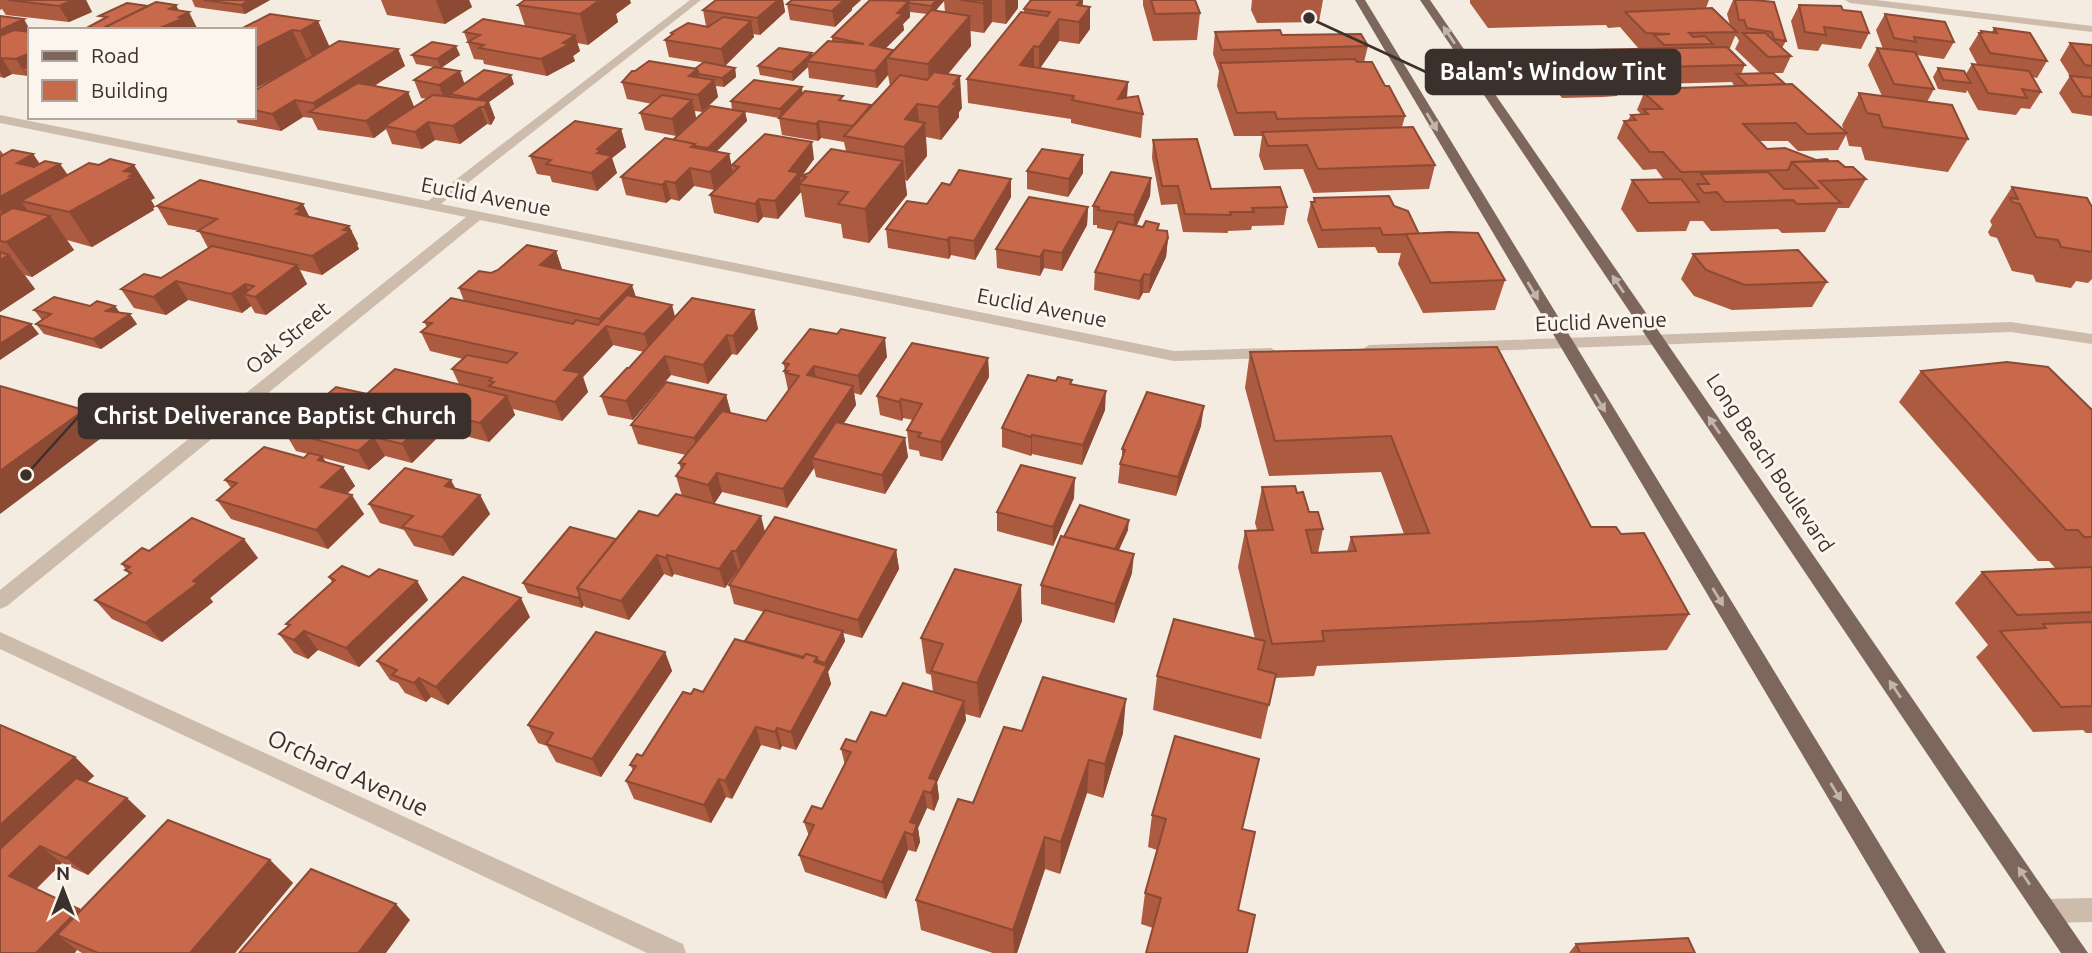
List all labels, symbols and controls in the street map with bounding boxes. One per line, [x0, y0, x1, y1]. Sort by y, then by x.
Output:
one-way arrow [1442, 26, 1456, 44]
legend [28, 28, 256, 119]
text: Road [91, 43, 139, 67]
callout: Balam's Window Tint [1426, 50, 1680, 94]
text: Balam's Window Tint [1440, 59, 1666, 84]
text: Building [91, 78, 168, 102]
one-way arrow [1426, 112, 1439, 131]
street label: Euclid Avenue [419, 172, 553, 220]
one-way arrow [1611, 275, 1625, 293]
one-way arrow [1526, 281, 1539, 300]
street label: Euclid Avenue [975, 283, 1109, 331]
street label: Oak Street [241, 296, 334, 378]
street label: Euclid Avenue [1535, 307, 1667, 335]
street label: Long Beach Boulevard [1702, 369, 1840, 556]
one-way arrow [1594, 393, 1606, 412]
callout: Christ Deliverance Baptist Church [79, 394, 470, 438]
text: Christ Deliverance Baptist Church [93, 403, 457, 428]
one-way arrow [1707, 416, 1721, 434]
one-way arrow [1712, 588, 1725, 607]
one-way arrow [1888, 680, 1902, 698]
street label: Orchard Avenue [263, 723, 433, 822]
one-way arrow [1830, 782, 1843, 801]
north arrow [28, 855, 98, 925]
text: N [56, 862, 70, 884]
one-way arrow [2018, 867, 2031, 886]

